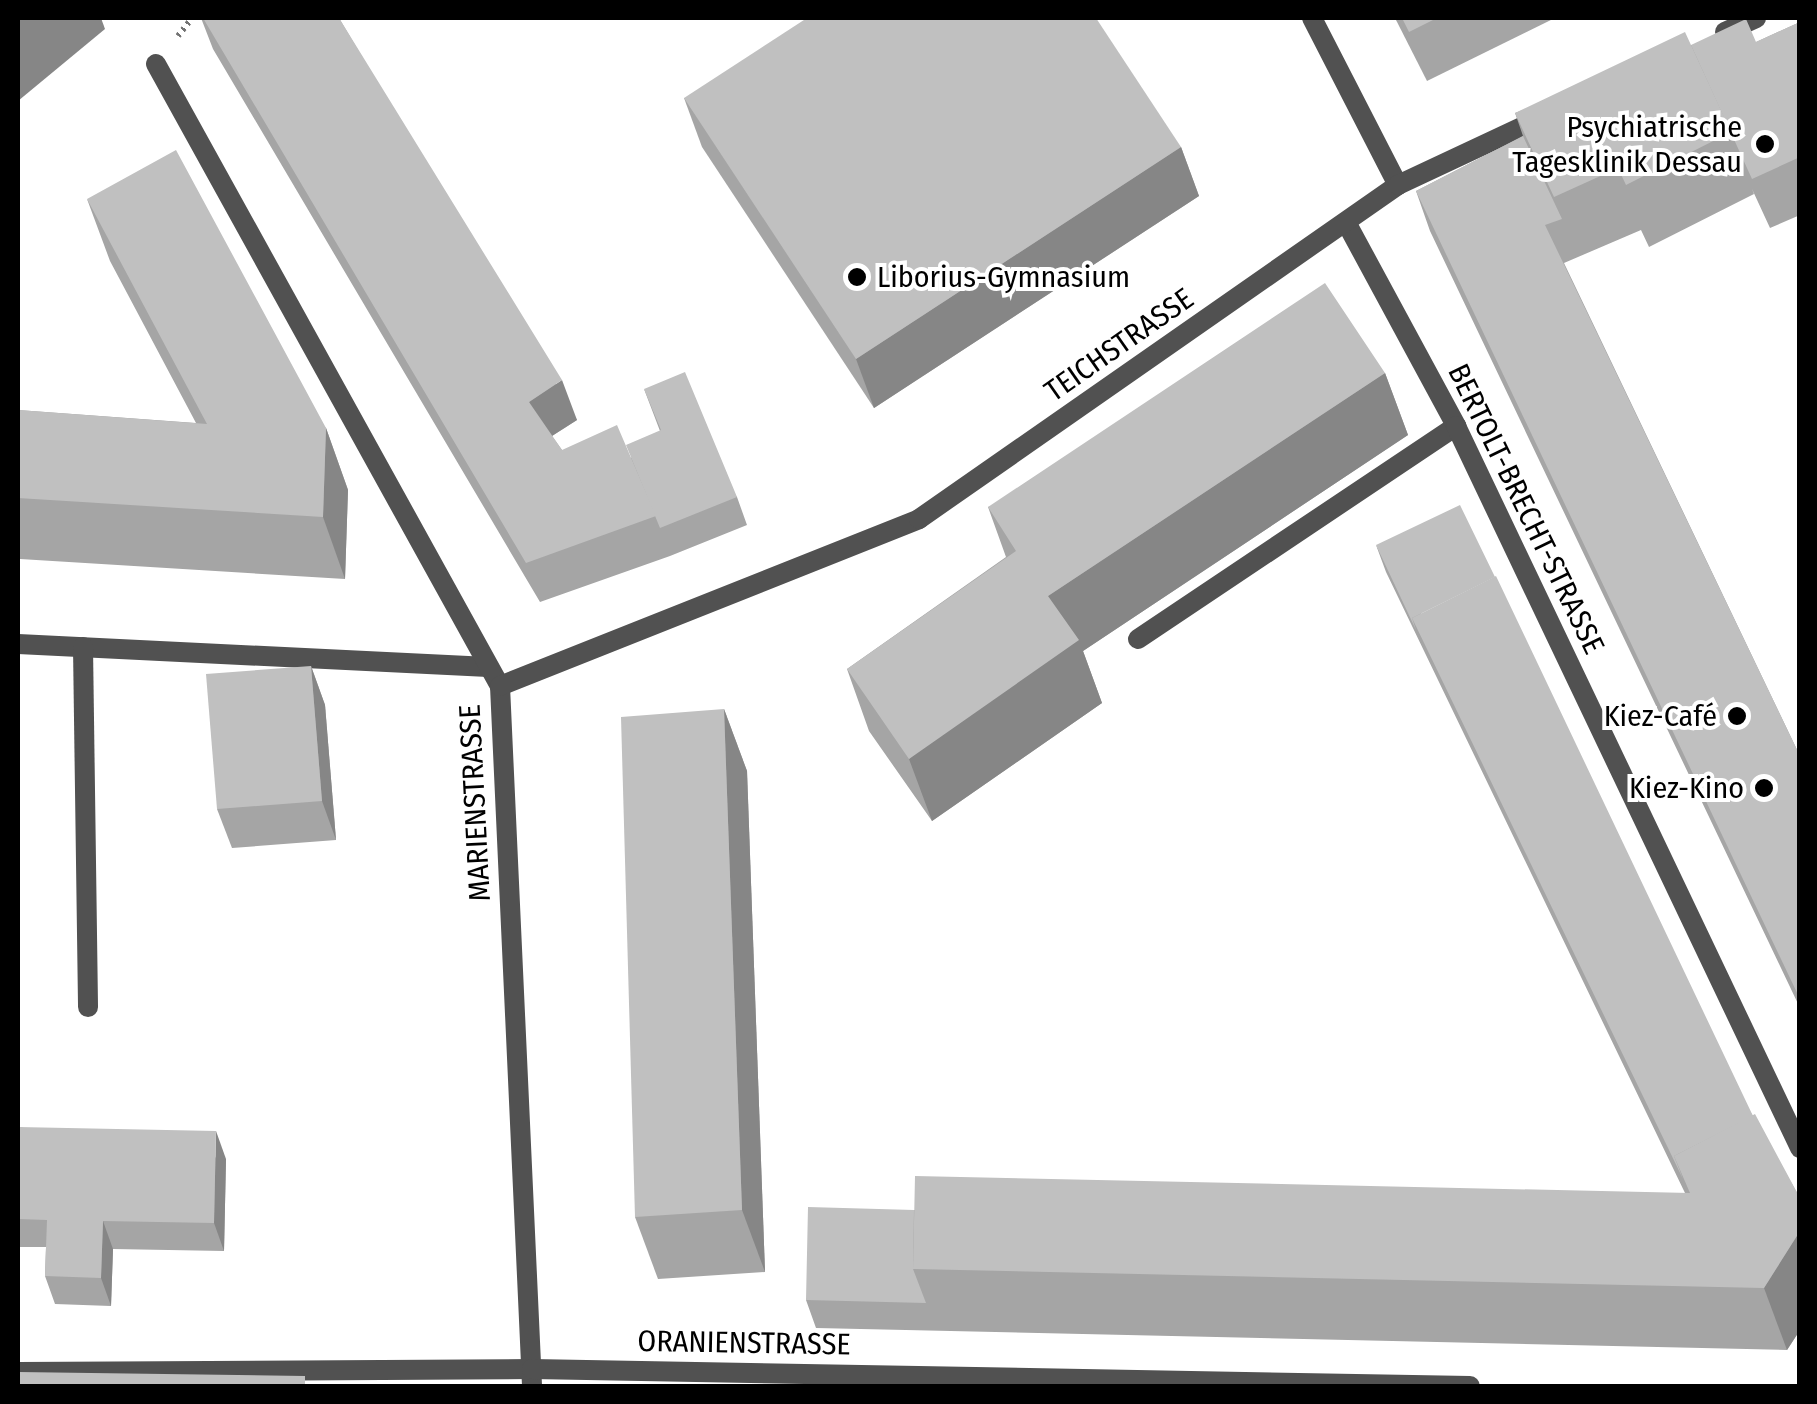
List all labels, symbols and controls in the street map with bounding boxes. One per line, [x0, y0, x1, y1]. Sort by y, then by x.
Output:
place label: Psychiatrische Tagesklinik Dessau [1512, 109, 1742, 180]
marker: Psychiatrische Tagesklinik Dessau [1752, 131, 1778, 157]
place label: Liborius-Gymnasium [877, 259, 1130, 295]
marker: Liborius-Gymnasium [846, 266, 868, 288]
street label: TEICHSTRASSE [1038, 281, 1200, 409]
street label: BERTOLT-BRECHT-STRASSE [1440, 358, 1612, 660]
place label: Kiez-Café [1604, 698, 1717, 734]
street label: MARIENSTRASSE [452, 704, 498, 902]
marker: Kiez-Café [1726, 705, 1748, 727]
place label: Kiez-Kino [1629, 770, 1744, 806]
marker: Kiez-Kino [1753, 777, 1775, 799]
street label: ORANIENSTRASSE [637, 1323, 851, 1363]

